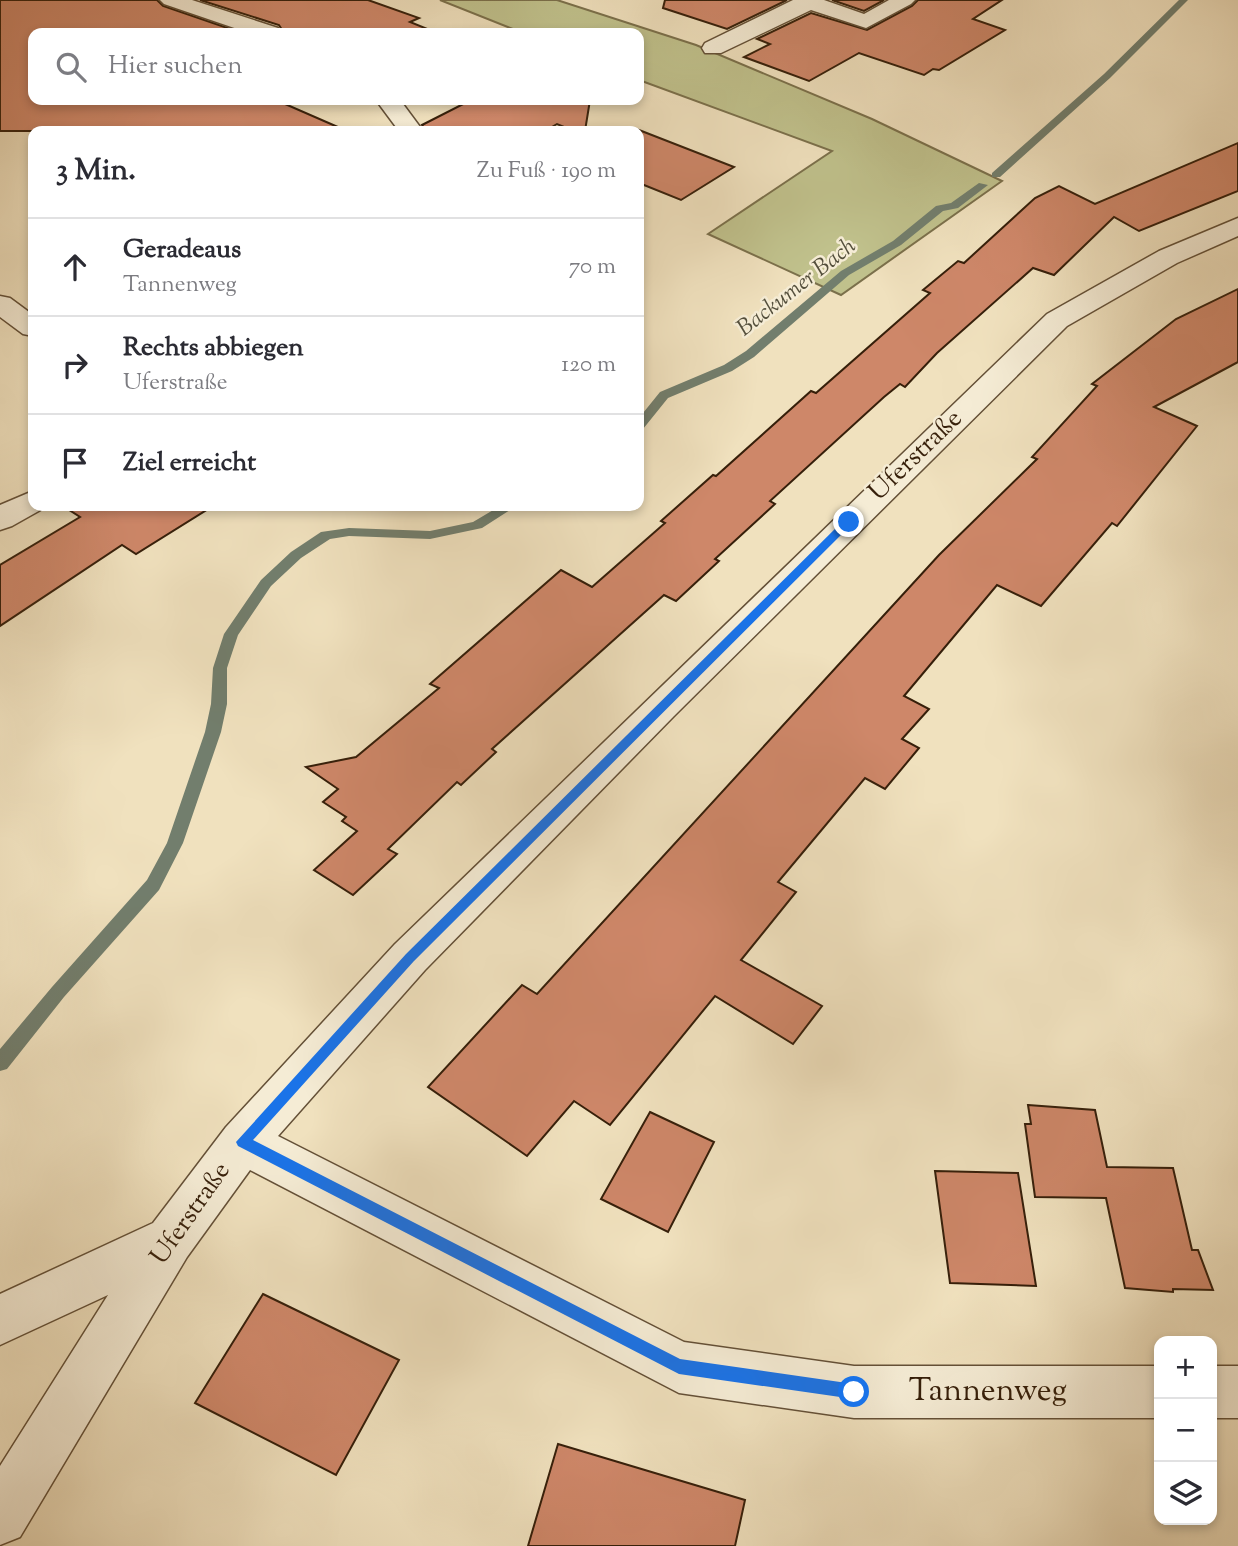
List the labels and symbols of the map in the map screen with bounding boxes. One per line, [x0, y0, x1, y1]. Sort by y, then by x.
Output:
water label: Backumer Bach [730, 231, 864, 345]
street label: Uferstraße [861, 402, 971, 510]
route end [833, 506, 864, 537]
street label: Uferstraße [142, 1155, 240, 1273]
street label: Tannenweg [909, 1369, 1067, 1415]
route start [838, 1376, 869, 1407]

